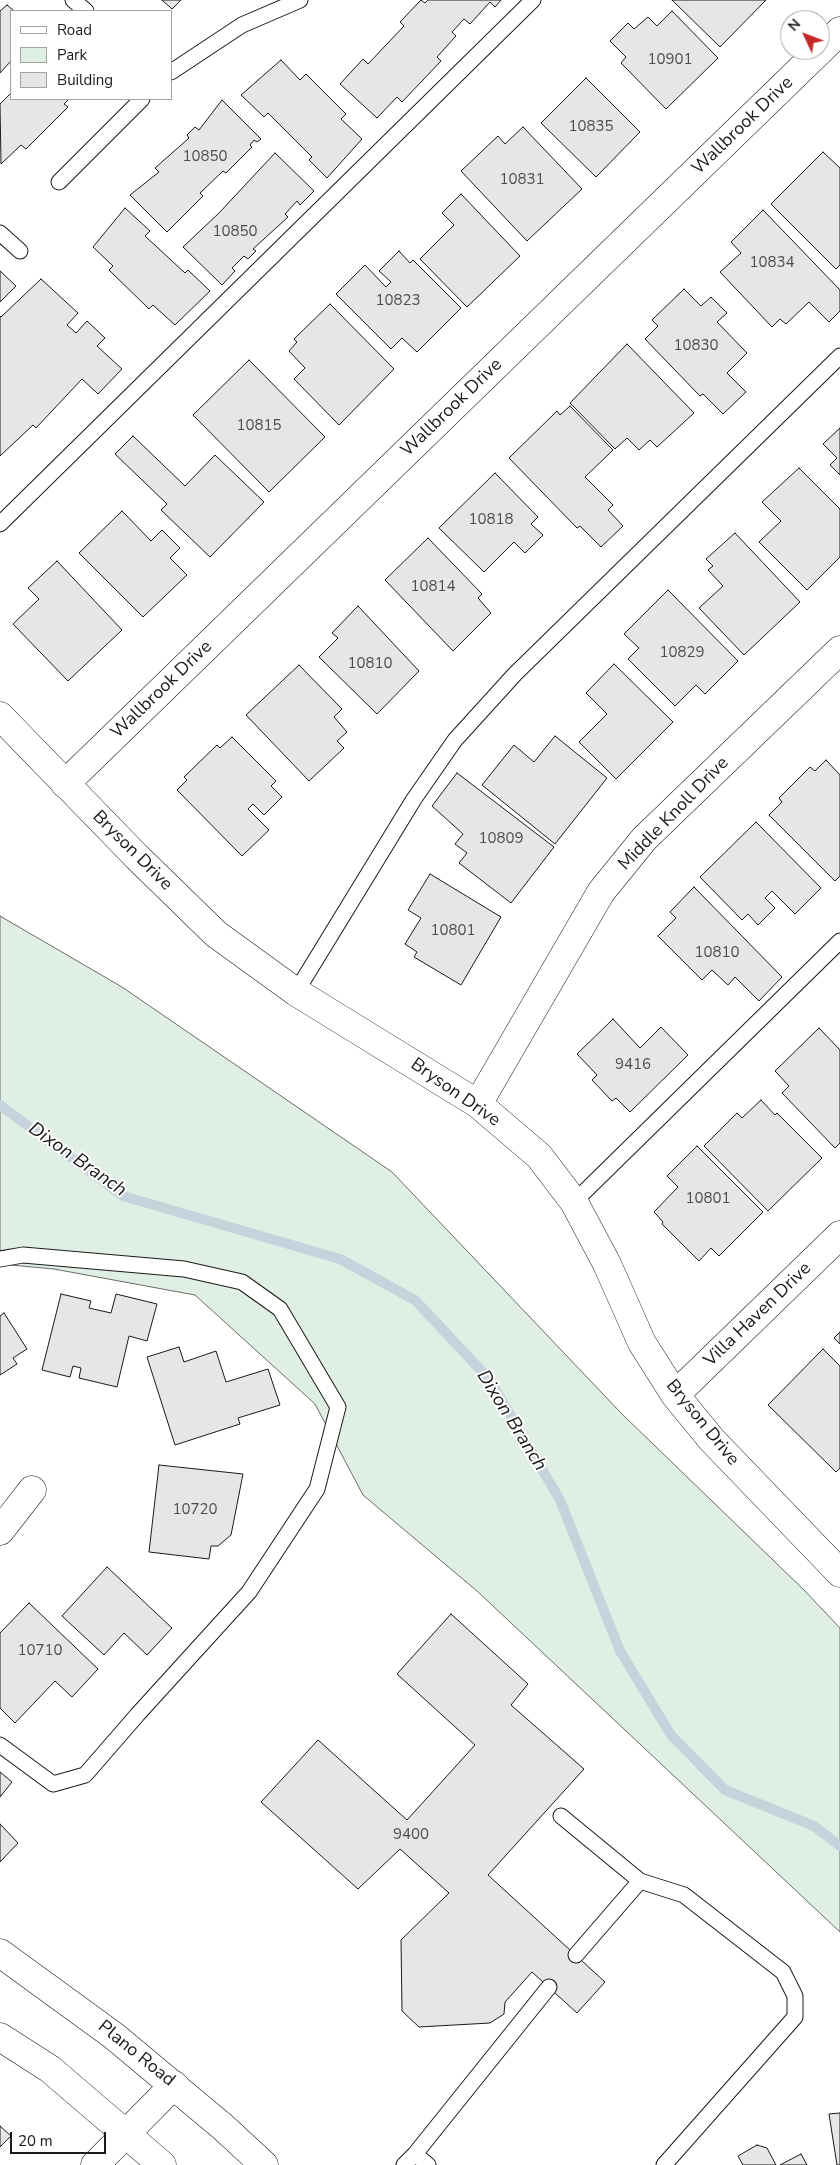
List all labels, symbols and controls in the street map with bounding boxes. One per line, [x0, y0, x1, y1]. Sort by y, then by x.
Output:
legend [10, 10, 172, 100]
north arrow [780, 10, 830, 60]
text: N [784, 15, 805, 35]
text: Road [57, 20, 92, 40]
text: Park [57, 45, 87, 65]
house number: 10901 [648, 51, 692, 69]
text: Building [57, 70, 113, 90]
street label: Wallbrook Drive [688, 72, 798, 180]
house number: 10835 [569, 118, 613, 136]
house number: 10850 [183, 148, 227, 166]
house number: 10831 [500, 171, 544, 189]
house number: 10850 [213, 223, 257, 241]
house number: 10834 [750, 254, 794, 272]
house number: 10823 [376, 292, 420, 310]
house number: 10830 [674, 337, 718, 355]
street label: Wallbrook Drive [397, 354, 507, 462]
house number: 10815 [237, 417, 281, 435]
house number: 10818 [469, 511, 513, 529]
house number: 10814 [411, 578, 455, 596]
street label: Wallbrook Drive [107, 636, 217, 744]
house number: 10829 [660, 644, 704, 662]
house number: 10810 [348, 655, 392, 673]
street label: Middle Knoll Drive [614, 753, 734, 875]
street label: Bryson Drive [87, 806, 177, 896]
house number: 10809 [479, 830, 523, 848]
house number: 10801 [431, 922, 475, 940]
house number: 10810 [695, 944, 739, 962]
street label: Bryson Drive [406, 1054, 504, 1132]
house number: 9416 [615, 1056, 651, 1074]
water label: Dixon Branch [24, 1118, 130, 1202]
house number: 10801 [686, 1190, 730, 1208]
street label: Villa Haven Drive [700, 1258, 816, 1372]
water label: Dixon Branch [471, 1366, 551, 1476]
street label: Bryson Drive [661, 1376, 743, 1470]
house number: 10720 [173, 1501, 217, 1519]
house number: 10710 [18, 1642, 62, 1660]
house number: 9400 [393, 1826, 429, 1844]
street label: Plano Road [93, 2016, 179, 2092]
scale bar [12, 2122, 109, 2154]
text: 20 m [18, 2131, 53, 2151]

